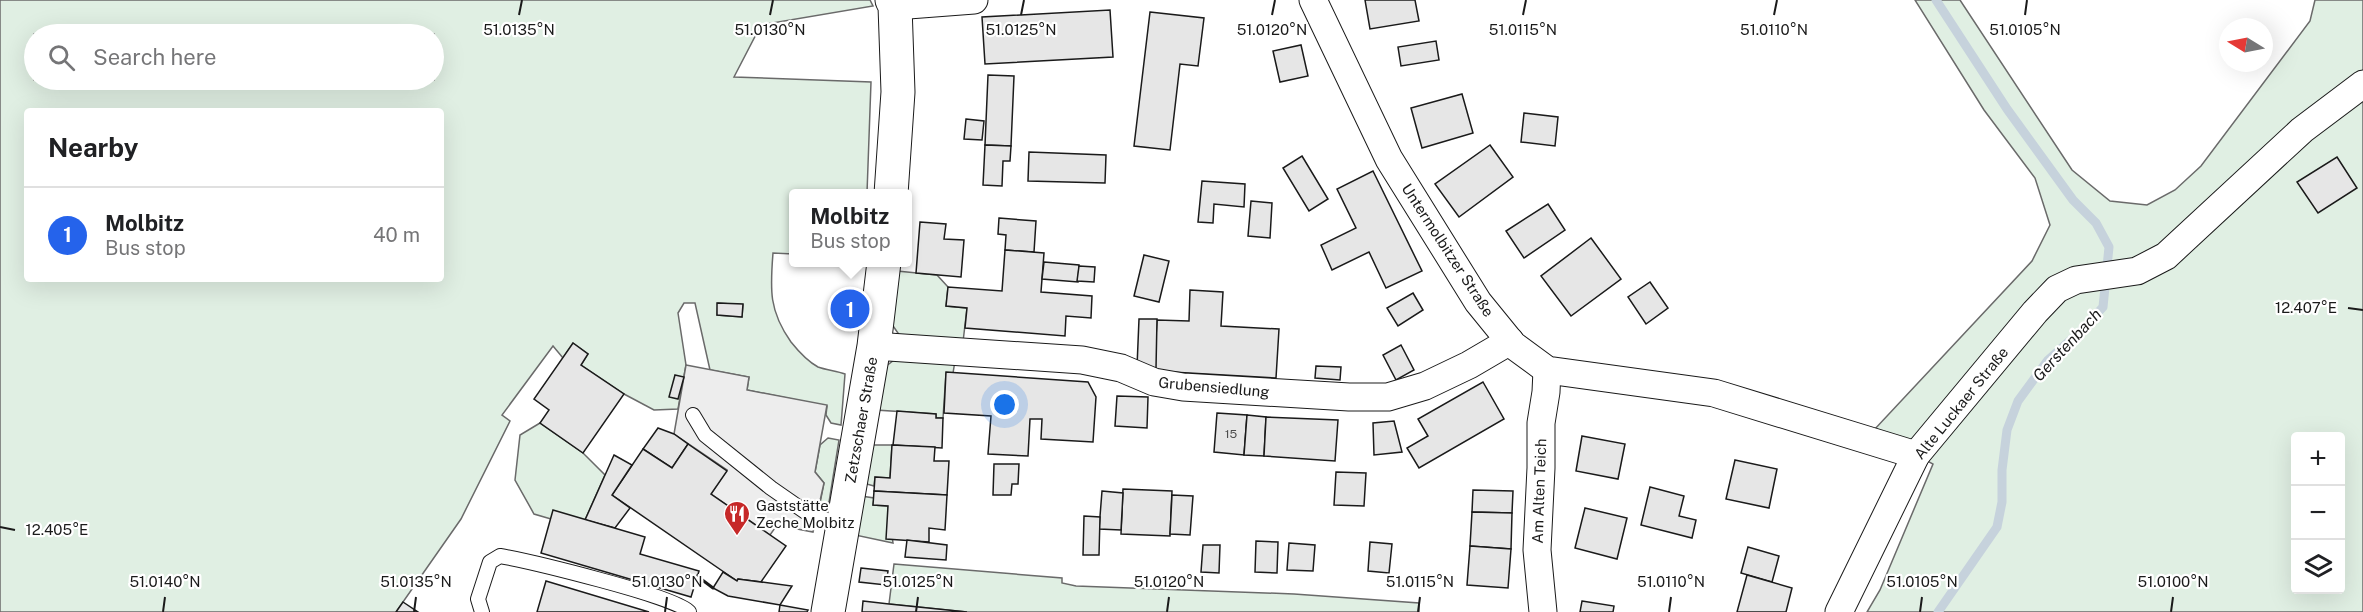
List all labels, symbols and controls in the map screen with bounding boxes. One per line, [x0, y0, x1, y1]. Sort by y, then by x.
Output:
north arrow [2219, 18, 2273, 72]
text: 51.0135°N [483, 21, 555, 38]
text: 51.0130°N [734, 21, 806, 38]
text: 51.0125°N [985, 21, 1057, 38]
text: 51.0120°N [1237, 21, 1307, 38]
text: 51.0115°N [1489, 21, 1557, 38]
text: 51.0110°N [1740, 21, 1808, 38]
text: 51.0105°N [1989, 21, 2061, 38]
search box [24, 24, 444, 90]
icon: search [45, 41, 78, 74]
text: Search here [93, 44, 217, 70]
text: Nearby [48, 132, 138, 163]
street label: Untermolbitzer Straße [1399, 180, 1497, 320]
popup [789, 189, 912, 267]
text: Molbitz [810, 203, 889, 229]
text: Molbitz [105, 210, 184, 236]
text: 1 [63, 223, 72, 247]
text: 40 m [373, 223, 420, 247]
text: Bus stop [810, 229, 891, 253]
text: Bus stop [105, 236, 186, 260]
pin: 1 [830, 286, 870, 332]
text: 12.407°E [2275, 299, 2337, 316]
water label: Gerstenbach [2029, 305, 2105, 385]
street label: Alte Luckaer Straße [1911, 344, 2011, 462]
street label: Zetzschaer Straße [842, 356, 880, 484]
street label: Grubensiedlung [1158, 374, 1270, 400]
your location [990, 390, 1019, 419]
house number: 15 [1225, 427, 1238, 441]
map controls [2291, 432, 2345, 594]
button: + [2291, 432, 2345, 486]
street label: Am Alten Teich [1529, 438, 1549, 544]
button: − [2291, 486, 2345, 540]
place label: Gaststätte Zeche Molbitz [756, 497, 854, 531]
restaurant icon: Gaststätte Zeche Molbitz [722, 499, 752, 537]
text: 12.405°E [26, 521, 88, 538]
button: layers [2291, 540, 2345, 594]
text: 51.0140°N [129, 573, 201, 590]
text: 51.0135°N [380, 573, 452, 590]
text: 51.0130°N [631, 573, 703, 590]
text: 51.0125°N [882, 573, 954, 590]
text: 51.0120°N [1134, 573, 1204, 590]
text: 51.0115°N [1386, 573, 1454, 590]
text: 51.0110°N [1637, 573, 1705, 590]
text: 51.0105°N [1886, 573, 1958, 590]
text: 51.0100°N [2138, 573, 2208, 590]

